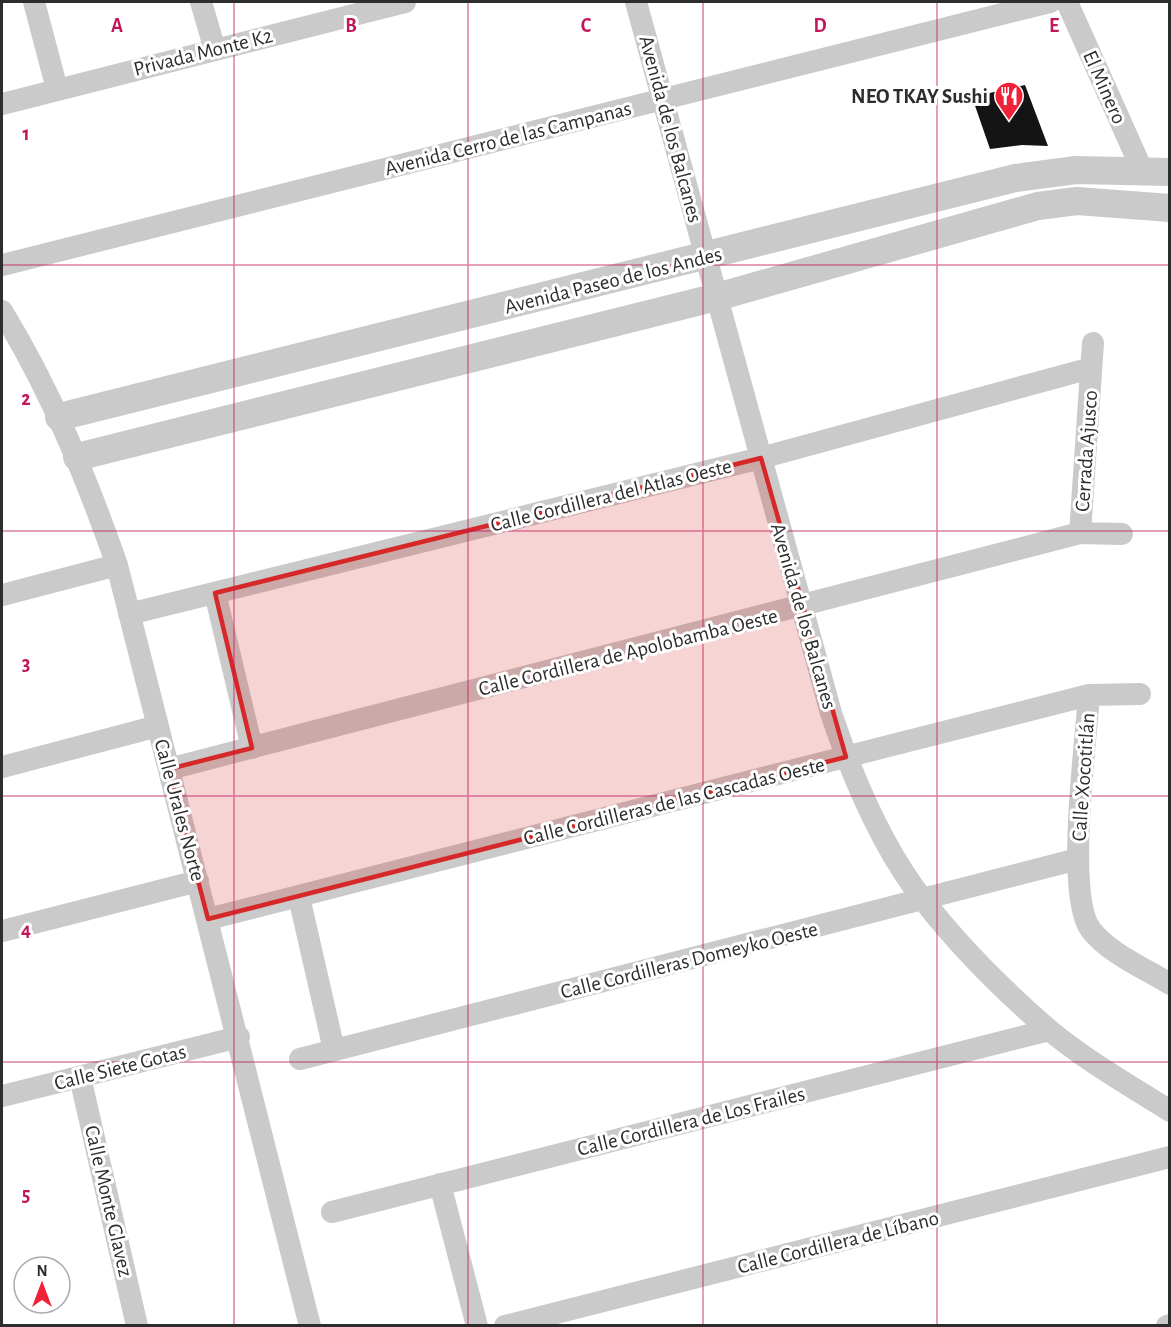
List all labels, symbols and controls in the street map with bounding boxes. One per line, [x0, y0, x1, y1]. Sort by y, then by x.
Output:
text: A [111, 16, 123, 36]
text: B [345, 16, 357, 36]
text: C [581, 16, 592, 36]
text: D [813, 16, 827, 36]
text: E [1049, 16, 1059, 36]
street label: Privada Monte K2 [131, 25, 275, 80]
street label: Avenida de los Balcanes [635, 33, 706, 225]
street label: El Minero [1079, 47, 1130, 127]
restaurant icon: NEO TKAY Sushi [993, 80, 1025, 122]
place label: NEO TKAY Sushi [851, 86, 988, 107]
street label: Avenida Cerro de las Campanas [383, 98, 634, 179]
text: 1 [22, 124, 30, 144]
street label: Avenida Paseo de los Andes [502, 243, 724, 318]
text: 2 [21, 389, 31, 409]
street label: Cerrada Ajusco [1072, 390, 1101, 513]
street label: Calle Cordillera del Atlas Oeste [488, 455, 734, 536]
street label: Avenida de los Balcanes [767, 521, 840, 712]
street label: Calle Cordillera de Apolobamba Oeste [476, 605, 780, 700]
text: 3 [22, 654, 30, 674]
street label: Calle Xocotitlán [1069, 712, 1098, 842]
street label: Calle Urales Norte [150, 737, 209, 883]
street label: Calle Cordilleras de las Cascadas Oeste [521, 754, 827, 849]
street label: Calle Cordilleras Domeyko Oeste [558, 918, 820, 1003]
text: 4 [21, 920, 31, 940]
street label: Calle Siete Gotas [52, 1041, 188, 1094]
street label: Calle Cordillera de Los Frailes [575, 1083, 807, 1160]
street label: Calle Monte Glavez [81, 1123, 136, 1279]
text: 5 [22, 1185, 30, 1205]
street label: Calle Cordillera de Líbano [735, 1207, 941, 1278]
north arrow [12, 1255, 72, 1315]
text: N [36, 1263, 48, 1279]

